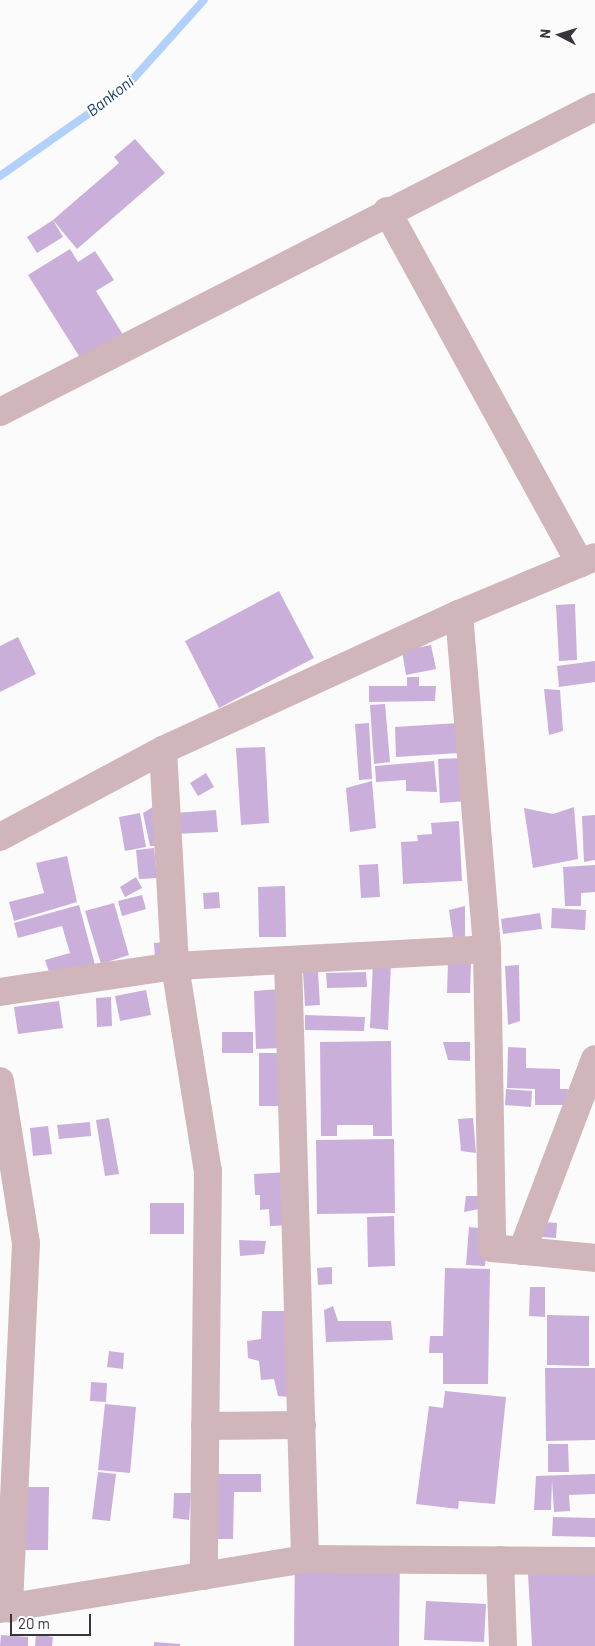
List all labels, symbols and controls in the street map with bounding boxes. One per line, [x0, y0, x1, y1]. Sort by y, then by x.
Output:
north arrow [535, 10, 585, 60]
text: N [536, 28, 553, 39]
water label: Bankoni [83, 72, 137, 120]
scale bar [12, 1604, 94, 1636]
text: 20 m [18, 1614, 50, 1632]

